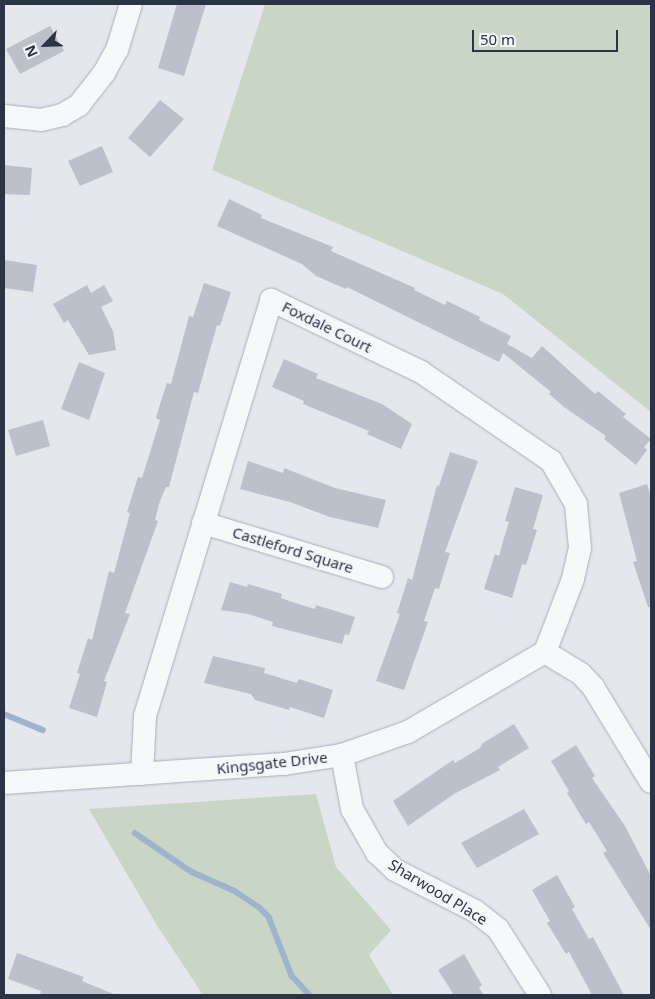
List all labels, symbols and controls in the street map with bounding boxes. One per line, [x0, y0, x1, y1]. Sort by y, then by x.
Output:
north arrow [20, 20, 70, 70]
scale bar [475, 20, 621, 52]
text: 50 m [480, 29, 515, 49]
text: N [20, 42, 42, 60]
street label: Foxdale Court [279, 298, 375, 356]
street label: Castleford Square [230, 523, 356, 577]
street label: Kingsgate Drive [216, 748, 328, 778]
street label: Sharwood Place [385, 855, 491, 929]

